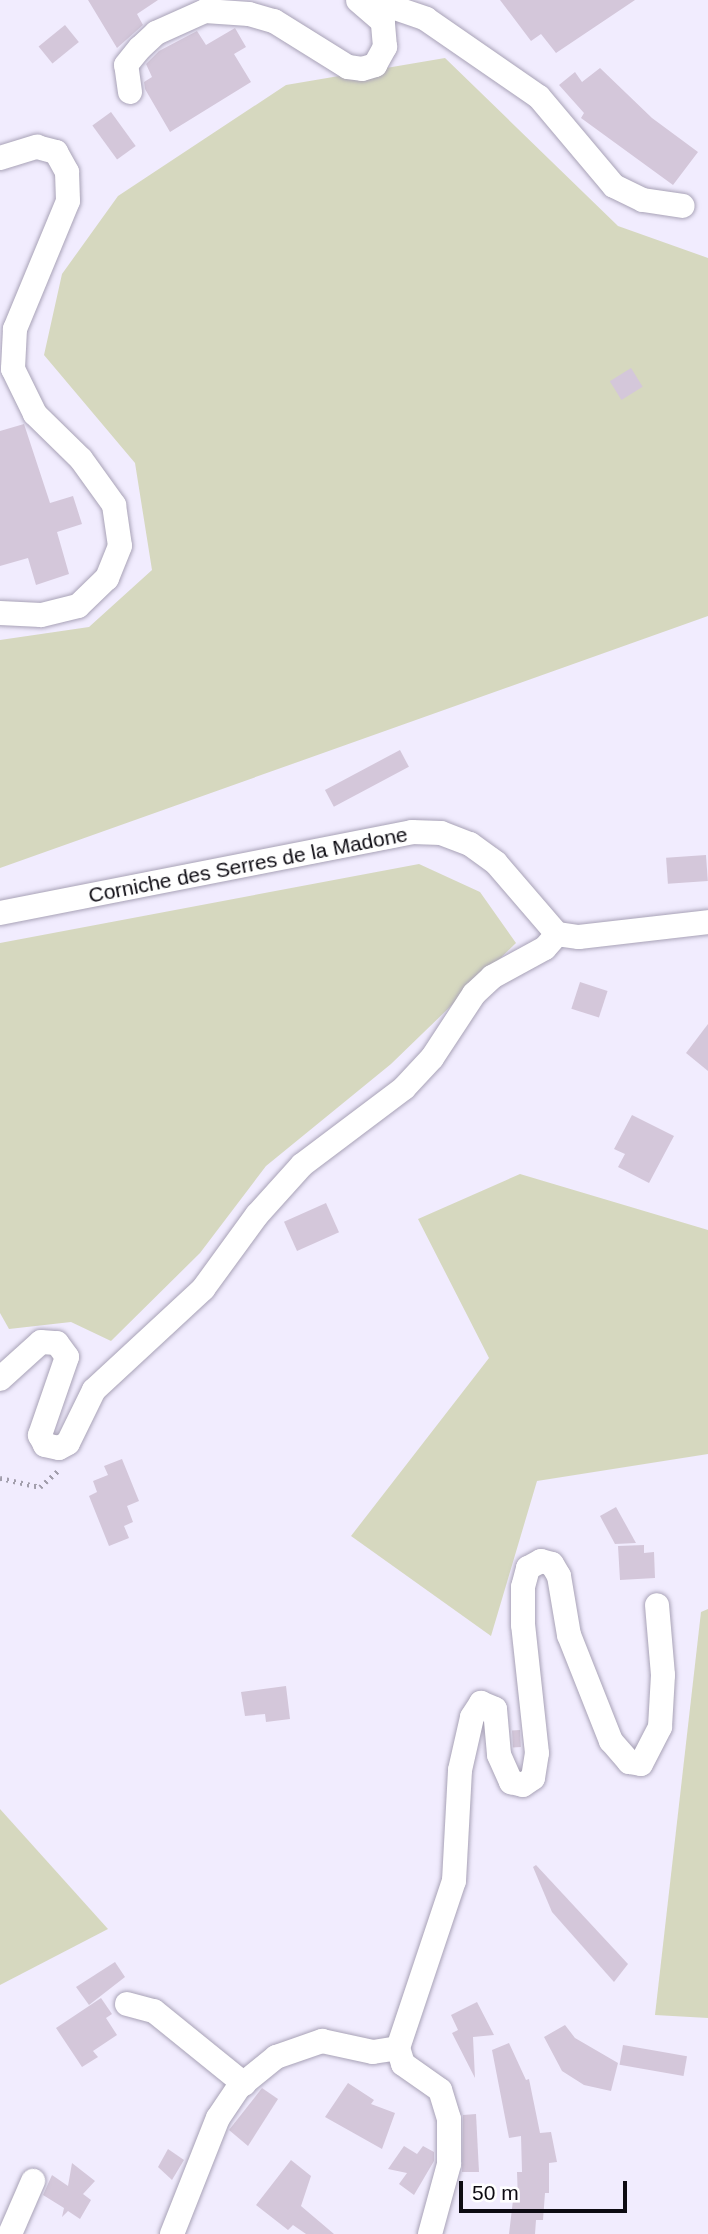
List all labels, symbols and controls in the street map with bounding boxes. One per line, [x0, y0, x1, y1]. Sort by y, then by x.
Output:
street label: Corniche des Serres de la Madone [86, 822, 410, 908]
scale bar [463, 2168, 631, 2212]
text: 50 m [472, 2181, 519, 2204]

